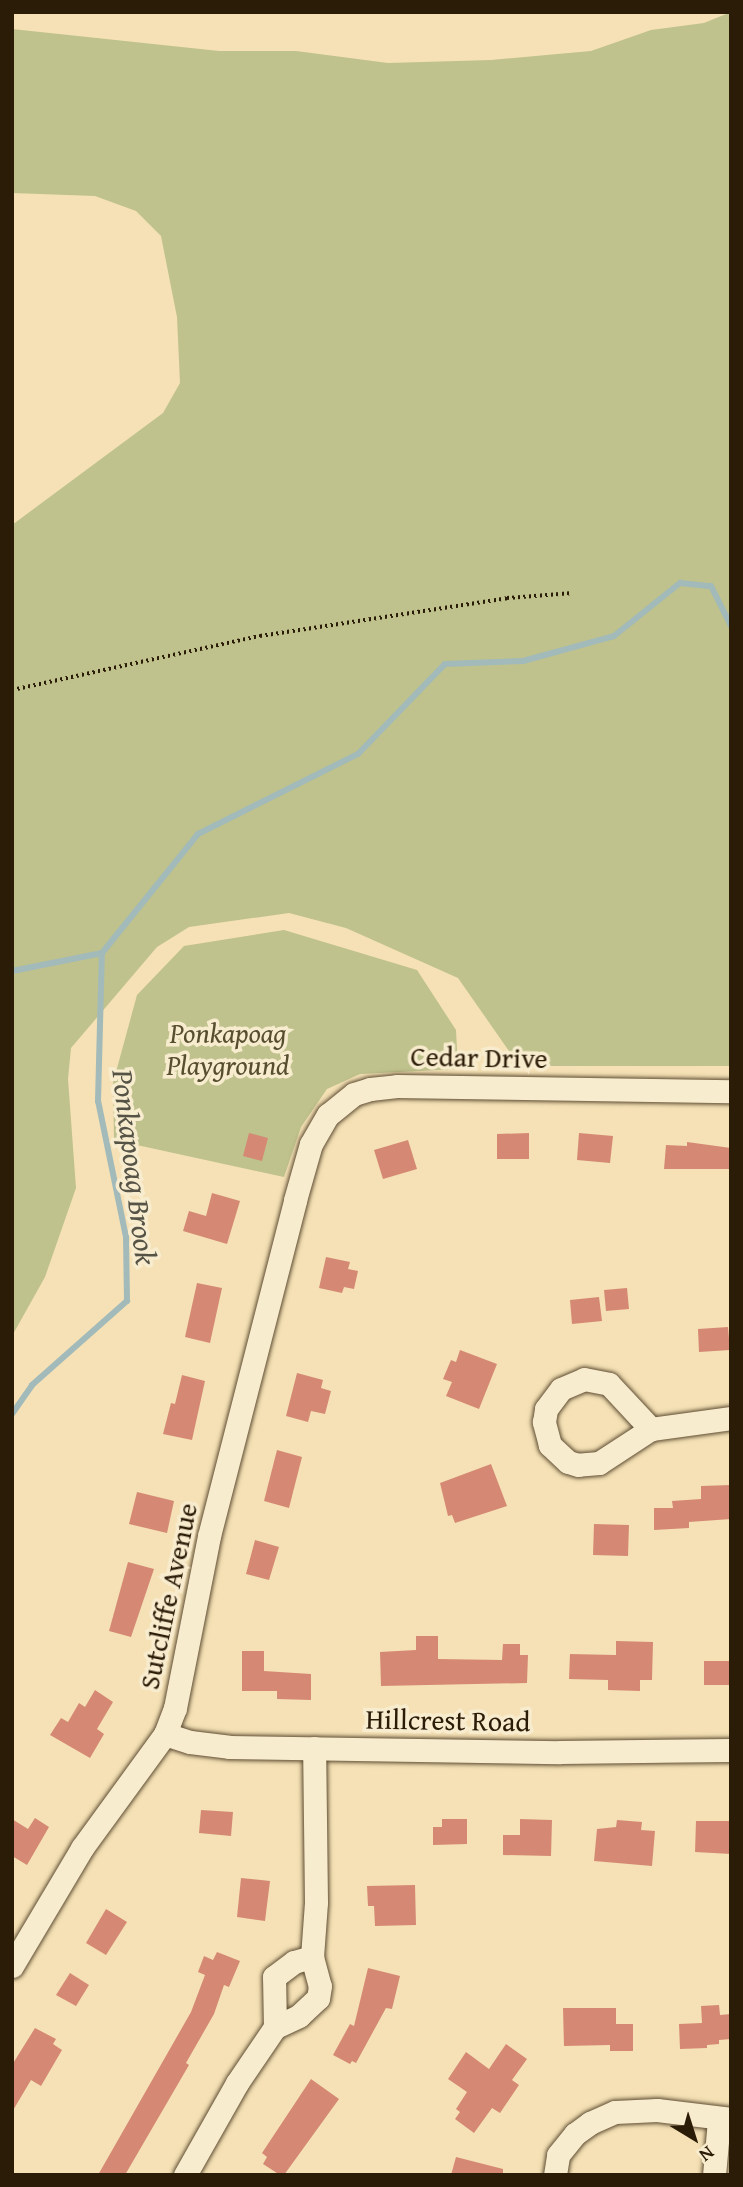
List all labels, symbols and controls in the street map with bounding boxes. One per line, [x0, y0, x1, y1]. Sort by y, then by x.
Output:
park label: Ponkapoag Playground [166, 1016, 290, 1082]
street label: Cedar Drive [410, 1039, 548, 1075]
water label: Ponkapoag Brook [105, 1067, 165, 1267]
street label: Sutcliffe Avenue [132, 1500, 204, 1692]
street label: Hillcrest Road [365, 1702, 531, 1738]
north arrow [659, 2103, 729, 2173]
text: N [693, 2140, 721, 2169]

